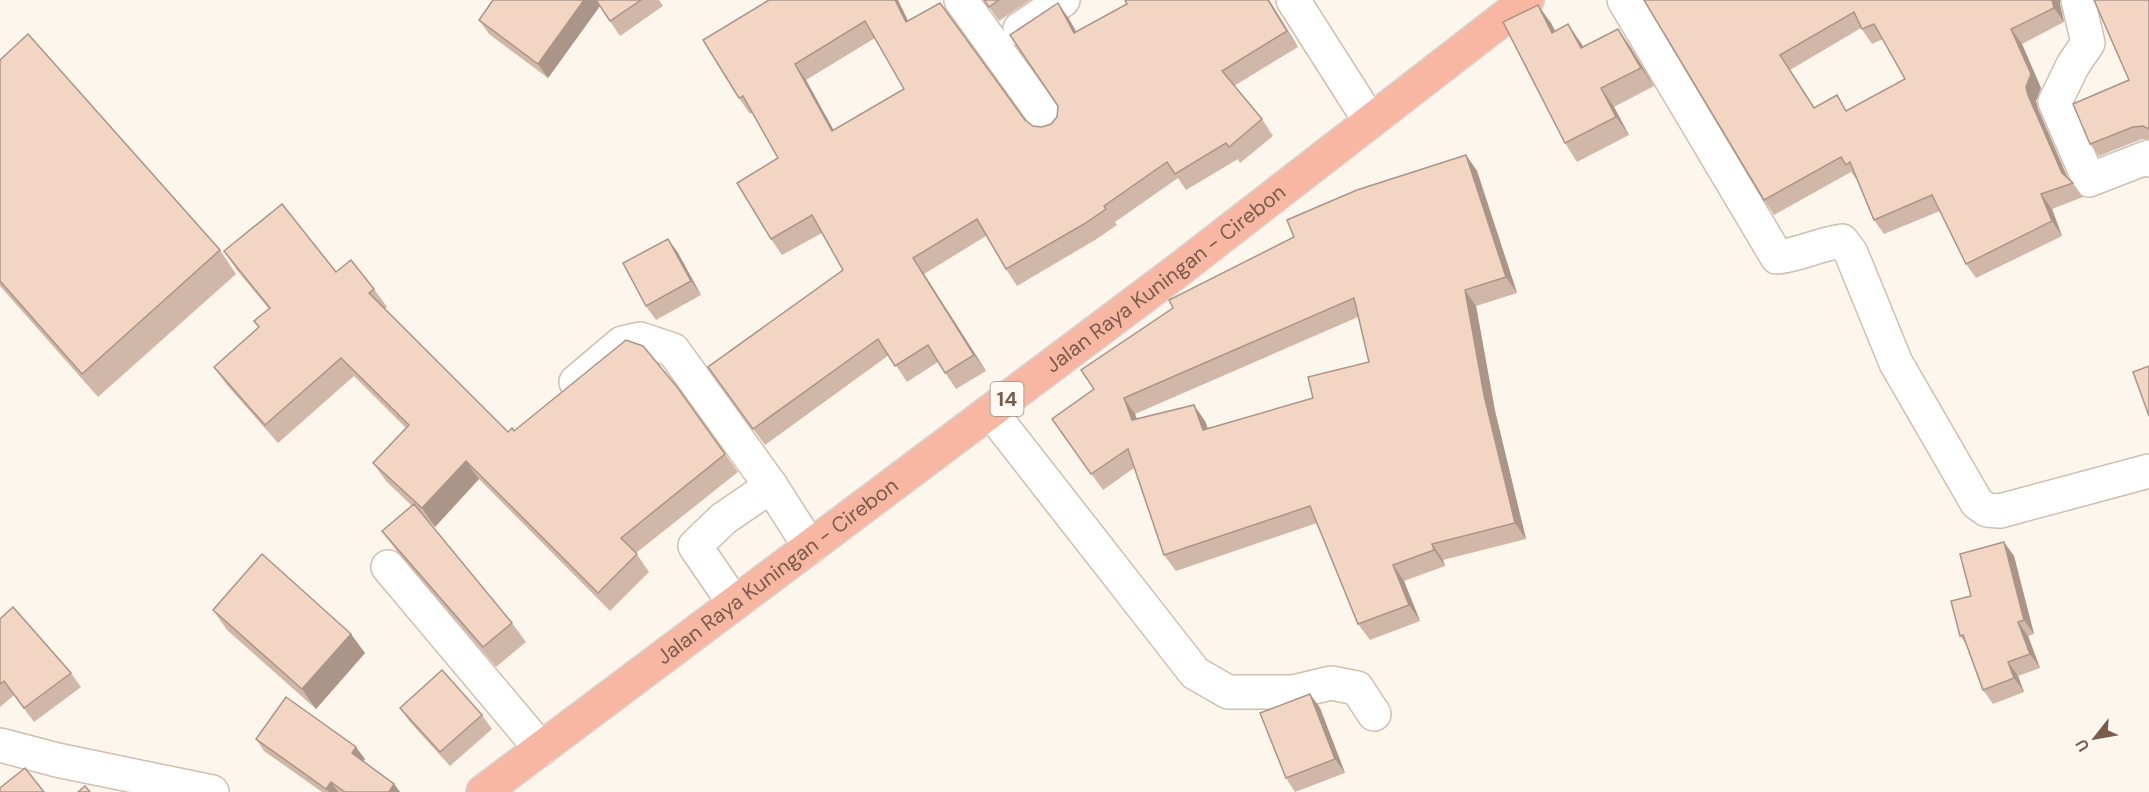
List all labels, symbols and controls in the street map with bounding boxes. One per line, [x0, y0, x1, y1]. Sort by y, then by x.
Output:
street label: Jalan Raya Kuningan - Cirebon [1040, 178, 1291, 379]
road number: 14 [990, 382, 1024, 416]
street label: Jalan Raya Kuningan - Cirebon [651, 471, 904, 671]
north arrow [2065, 708, 2125, 768]
text: U [2071, 735, 2094, 756]

